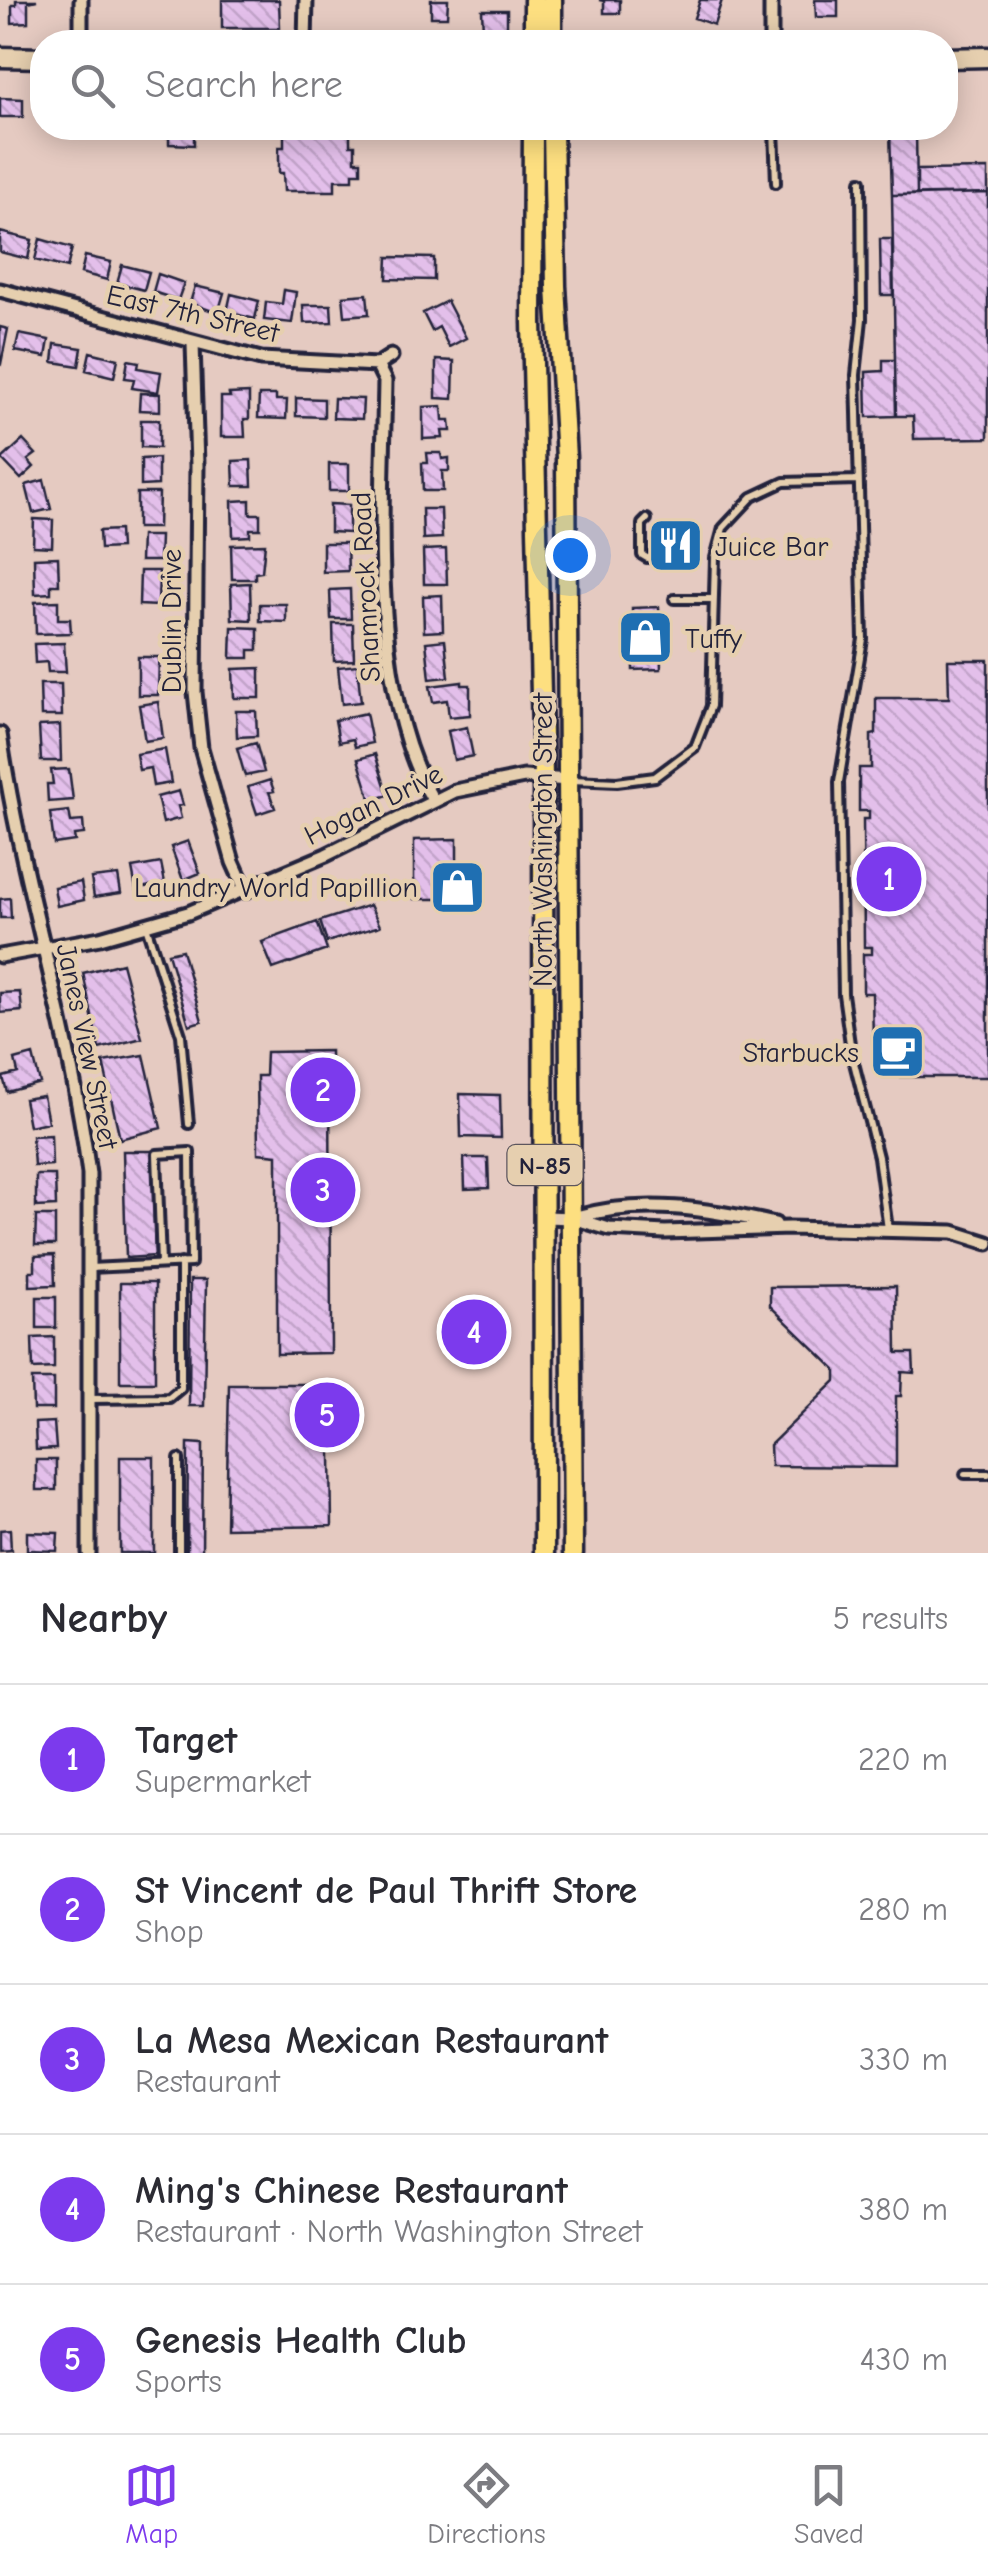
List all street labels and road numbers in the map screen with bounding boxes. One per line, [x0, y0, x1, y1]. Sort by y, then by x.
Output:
street label: East 7th Street [103, 279, 283, 350]
street label: Shamrock Road [345, 491, 387, 683]
street label: Dublin Drive [156, 549, 188, 693]
street label: North Washington Street [527, 692, 559, 987]
street label: Hogan Drive [299, 758, 448, 852]
street label: Janes View Street [50, 940, 125, 1153]
road number: N-85 [508, 1145, 582, 1185]

